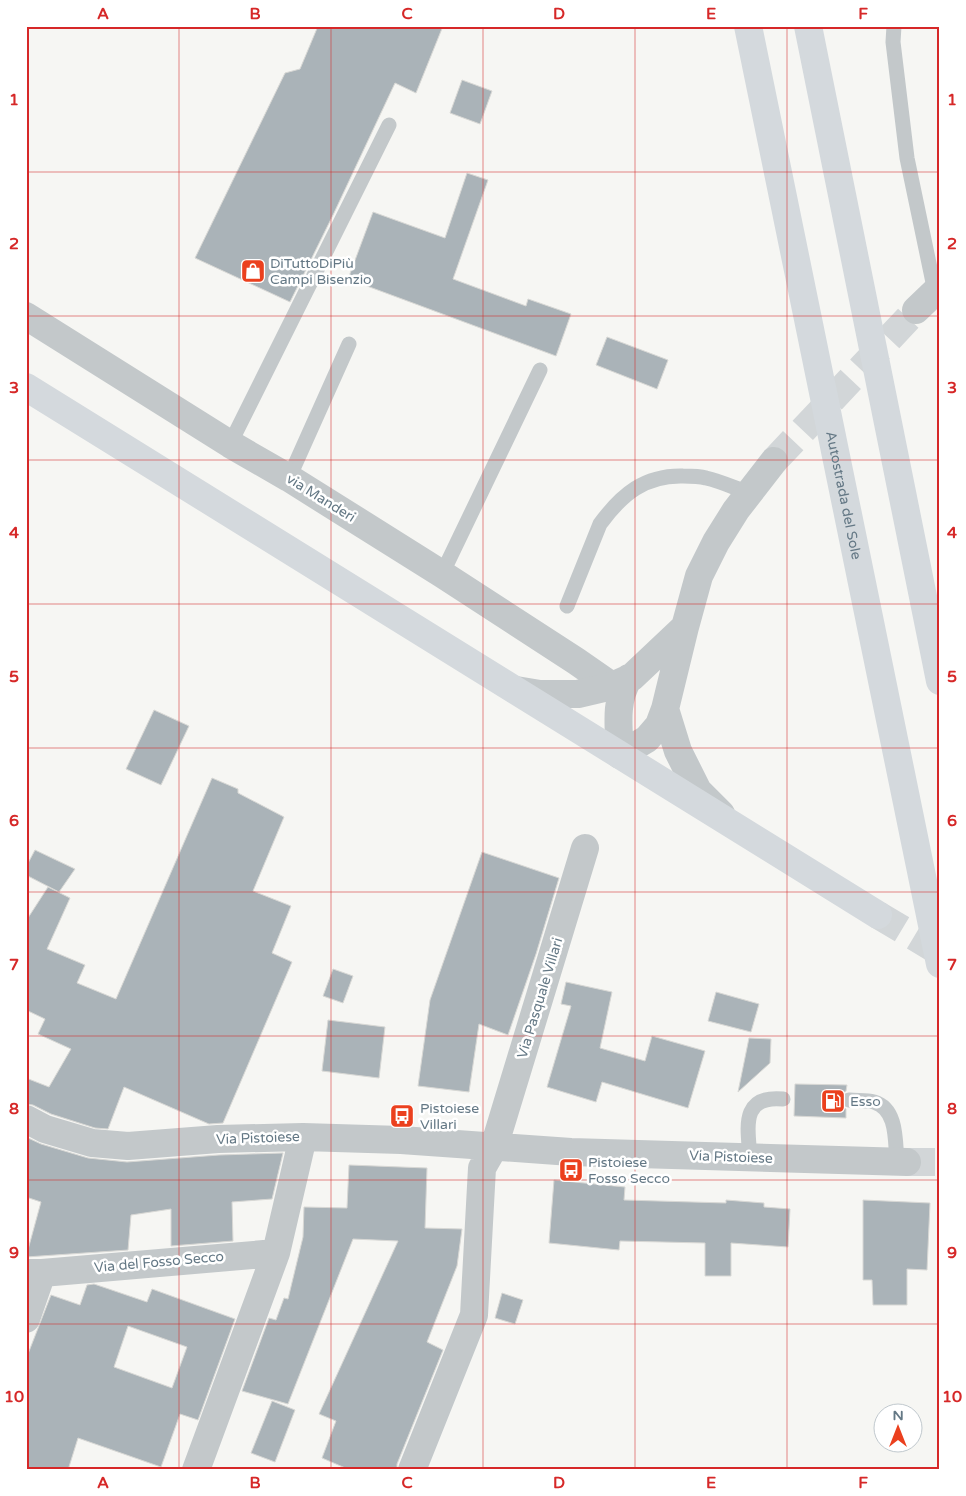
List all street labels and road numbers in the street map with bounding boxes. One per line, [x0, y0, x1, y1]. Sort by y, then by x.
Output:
street label: Autostrada del Sole [823, 430, 865, 561]
street label: via Manderi [283, 470, 359, 526]
street label: Via Pasquale Villari [514, 936, 566, 1060]
street label: Via Pistoiese [216, 1128, 300, 1148]
street label: Via Pistoiese [689, 1147, 773, 1167]
street label: Via del Fosso Secco [93, 1248, 225, 1276]

